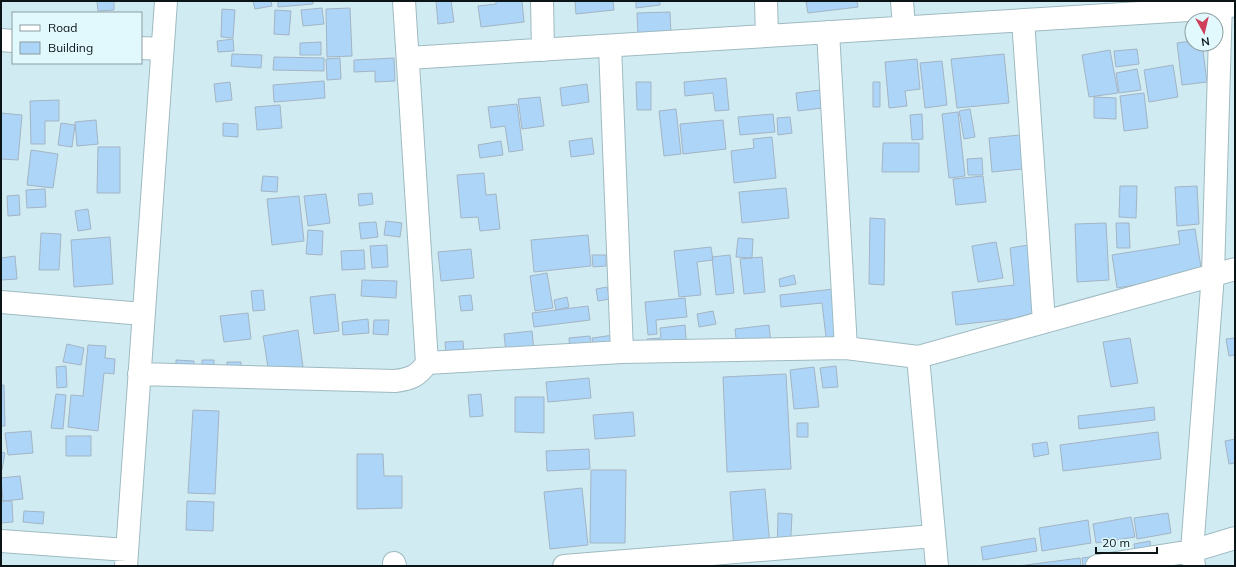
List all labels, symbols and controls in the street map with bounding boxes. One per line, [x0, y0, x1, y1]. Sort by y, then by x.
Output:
legend [12, 12, 142, 64]
north arrow [1184, 12, 1224, 52]
text: Road [48, 20, 77, 35]
text: N [1200, 34, 1210, 49]
text: Building [48, 40, 93, 55]
scale bar [1096, 529, 1157, 555]
text: 20 m [1102, 535, 1130, 550]

